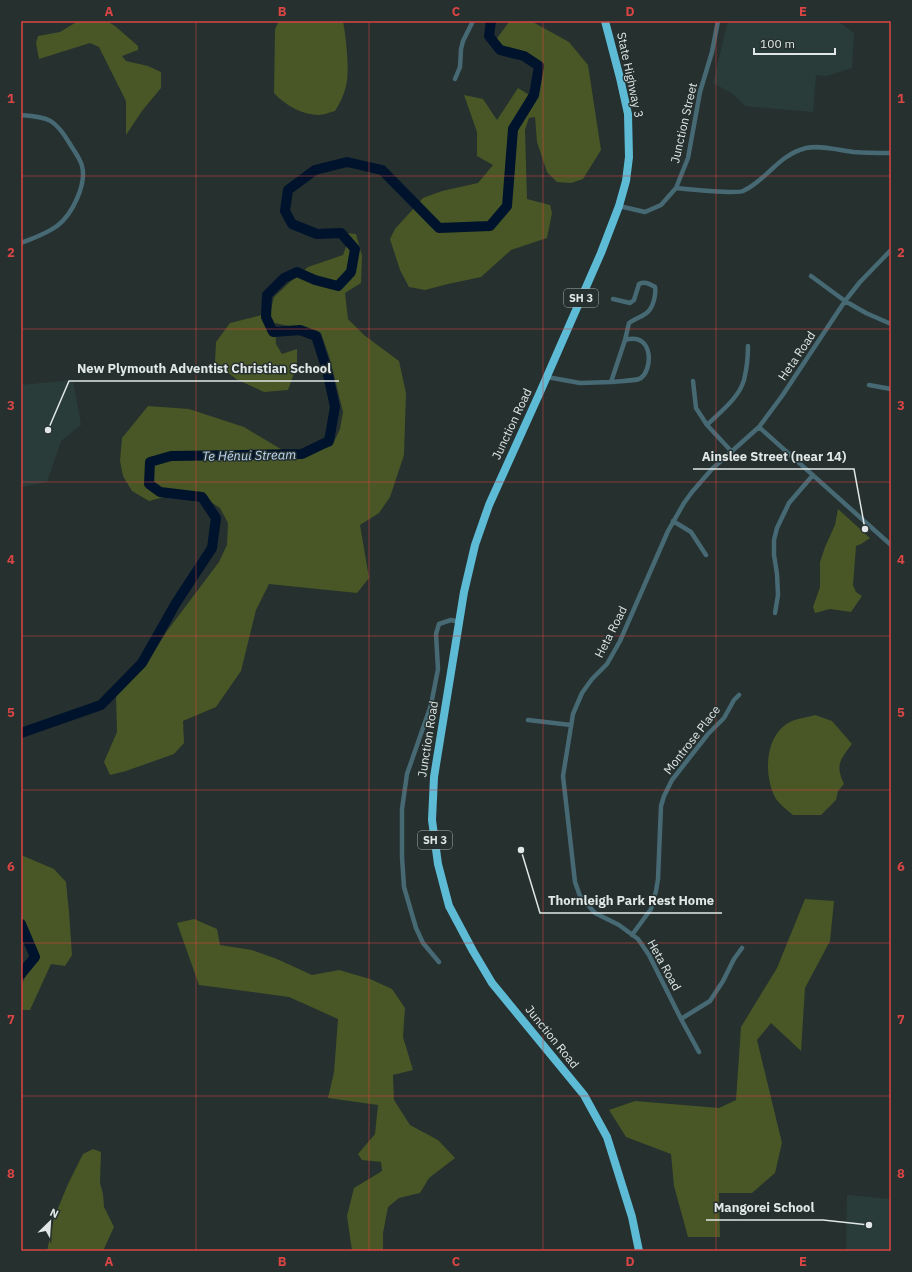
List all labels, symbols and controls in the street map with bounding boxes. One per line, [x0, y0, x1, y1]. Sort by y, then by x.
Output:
text: A [105, 3, 114, 20]
text: B [278, 3, 287, 20]
text: C [452, 3, 461, 20]
text: D [625, 3, 635, 20]
text: E [799, 3, 807, 20]
scale bar [754, 30, 835, 56]
street label: State Highway 3 [614, 31, 647, 119]
text: 100 m [760, 36, 795, 51]
street label: Junction Street [667, 81, 700, 165]
text: 1 [7, 90, 15, 107]
text: 1 [897, 90, 905, 107]
text: 2 [7, 244, 15, 261]
text: 2 [897, 244, 905, 261]
road number: SH 3 [564, 289, 598, 307]
street label: Heta Road [775, 328, 818, 383]
callout: New Plymouth Adventist Christian School [69, 356, 339, 381]
text: New Plymouth Adventist Christian School [77, 360, 331, 377]
street label: Junction Road [488, 386, 535, 462]
text: 3 [7, 397, 15, 414]
text: 3 [897, 397, 905, 414]
callout: Ainslee Street (near 14) [693, 444, 854, 469]
water label: Te Hēnui Stream [202, 446, 296, 465]
text: Ainslee Street (near 14) [702, 448, 846, 465]
text: 4 [7, 551, 15, 568]
text: 4 [897, 551, 905, 568]
street label: Heta Road [591, 603, 630, 660]
street label: Junction Road [414, 700, 441, 778]
street label: Montrose Place [660, 702, 723, 777]
text: 5 [7, 704, 15, 721]
text: 5 [897, 704, 905, 721]
road number: SH 3 [418, 831, 452, 849]
text: 6 [7, 858, 15, 875]
text: 6 [897, 858, 905, 875]
callout: Thornleigh Park Rest Home [540, 888, 722, 913]
text: Thornleigh Park Rest Home [548, 892, 714, 909]
street label: Heta Road [644, 937, 685, 993]
street label: Junction Road [522, 1002, 582, 1071]
text: 7 [7, 1011, 15, 1028]
text: 7 [897, 1011, 905, 1028]
text: 8 [7, 1165, 15, 1182]
text: 8 [897, 1165, 905, 1182]
callout: Mangorei School [706, 1195, 823, 1220]
text: Mangorei School [714, 1199, 814, 1216]
north arrow [30, 1202, 70, 1242]
text: N [48, 1205, 61, 1221]
text: A [105, 1253, 114, 1270]
text: B [278, 1253, 287, 1270]
text: C [452, 1253, 461, 1270]
text: D [625, 1253, 635, 1270]
text: E [799, 1253, 807, 1270]

